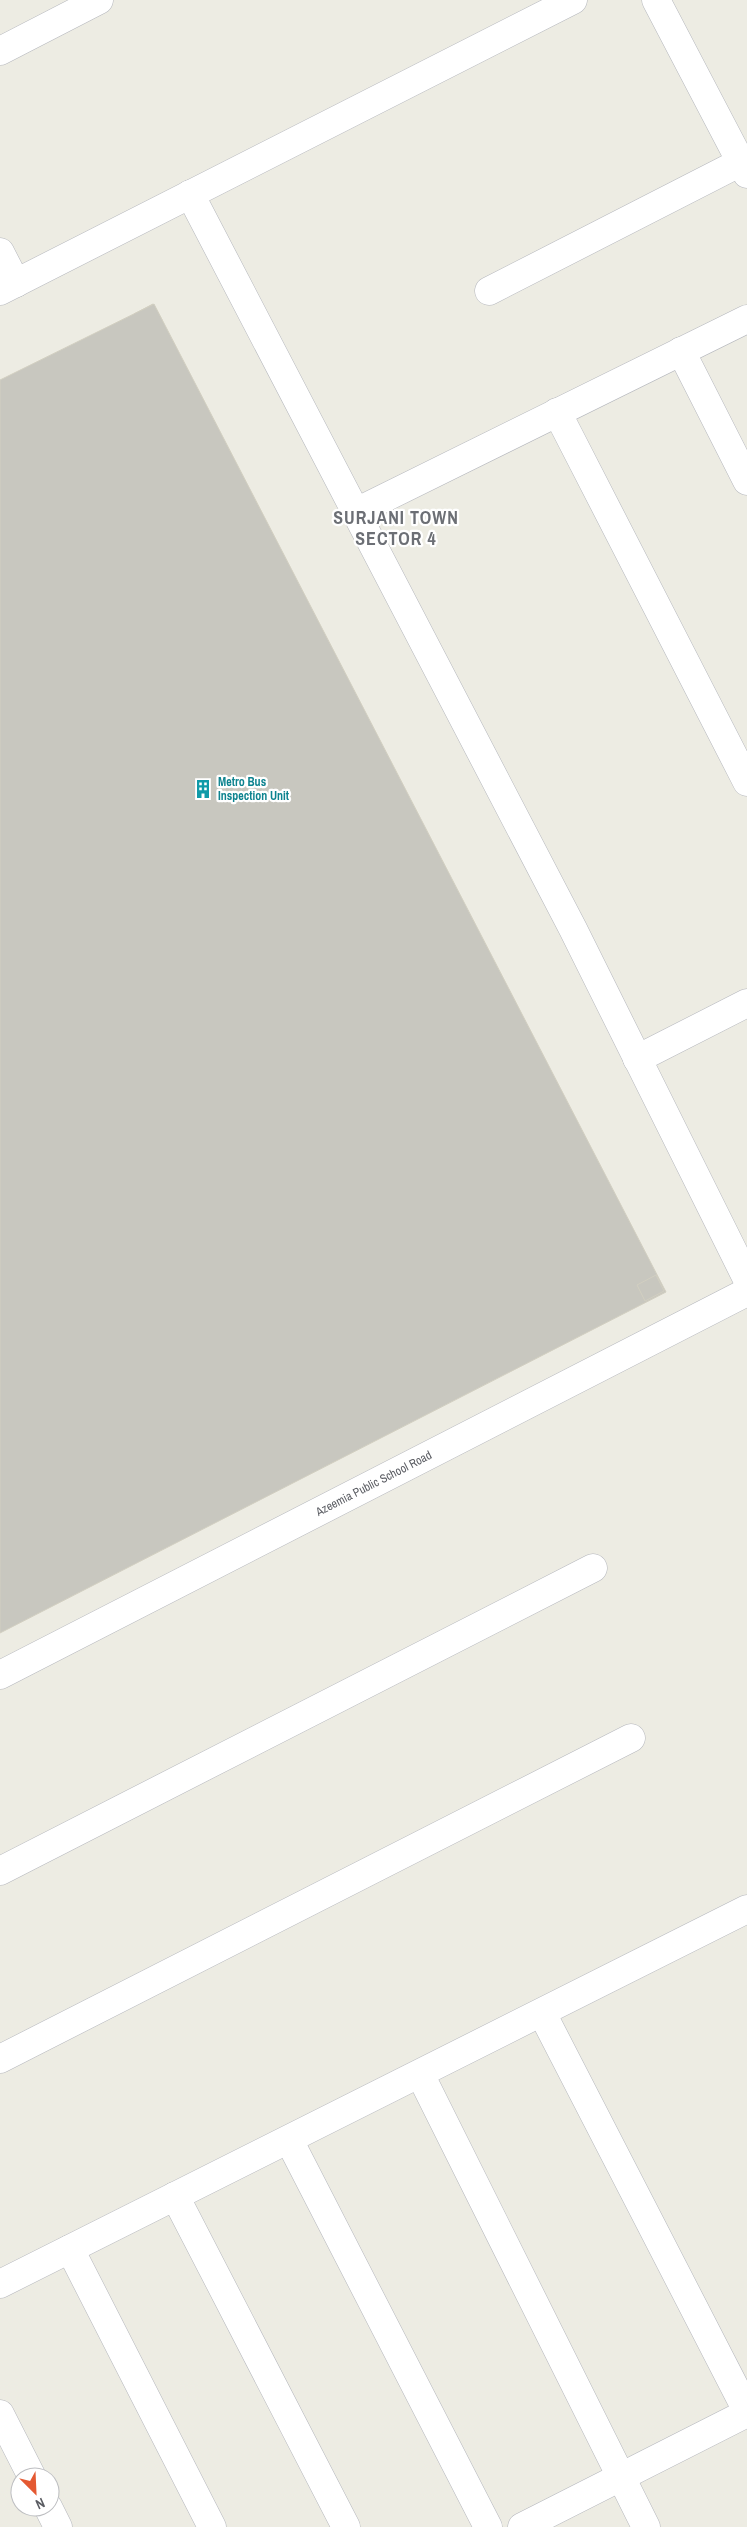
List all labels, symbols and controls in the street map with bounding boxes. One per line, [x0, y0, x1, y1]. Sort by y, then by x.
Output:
district label: SURJANI TOWN SECTOR 4 [333, 505, 459, 551]
place label: Metro Bus Inspection Unit [218, 774, 290, 804]
building icon: Metro Bus Inspection Unit [192, 778, 214, 800]
street label: Azeemia Public School Road [312, 1447, 434, 1520]
north arrow [10, 2467, 60, 2517]
text: N [33, 2494, 48, 2514]

